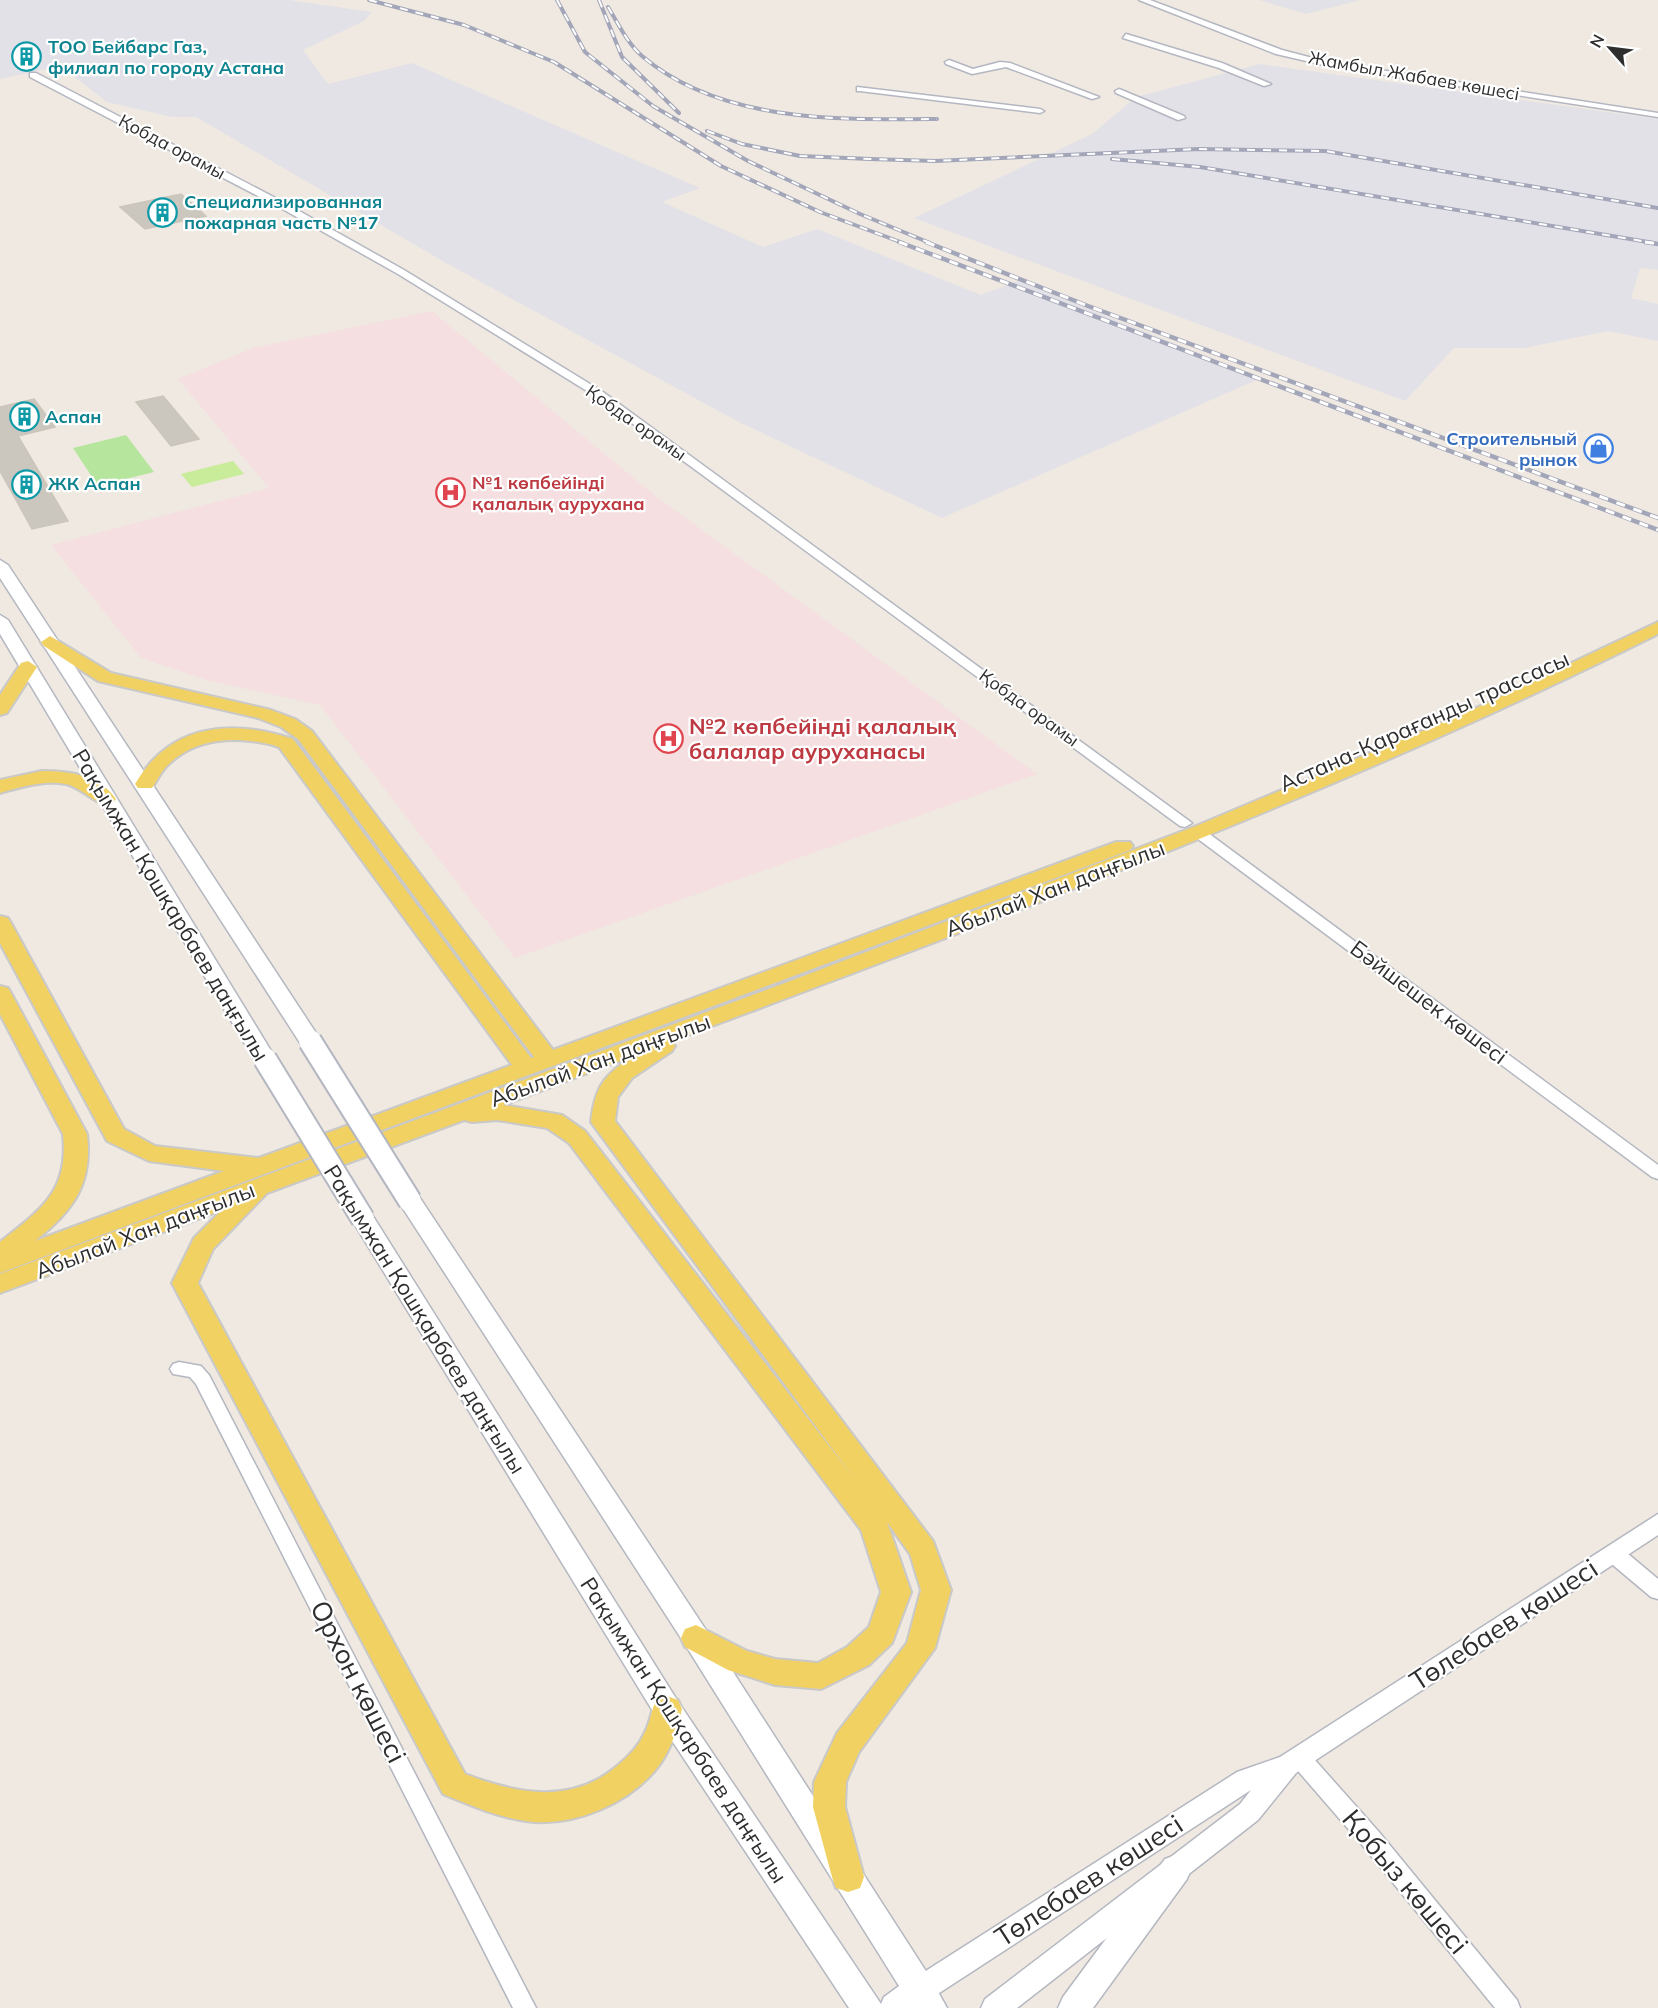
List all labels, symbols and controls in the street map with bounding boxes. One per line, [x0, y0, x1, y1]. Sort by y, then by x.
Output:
north arrow [1580, 18, 1640, 78]
text: N [1585, 31, 1608, 51]
place label: ТОО Бейбарс Газ, филиал по городу Астана [48, 35, 284, 79]
building icon: ТОО Бейбарс Газ, филиал по городу Астана [11, 41, 43, 73]
street label: Жамбыл Жабаев көшесі [1307, 46, 1521, 105]
street label: Қобда орамы [115, 109, 230, 184]
place label: Специализированная пожарная часть №17 [184, 190, 382, 234]
building icon: Специализированная пожарная часть №17 [147, 196, 179, 228]
street label: Қобда орамы [581, 379, 691, 466]
building icon: Аспан [8, 401, 40, 433]
place label: Аспан [45, 405, 101, 428]
place label: Строительный рынок [1446, 427, 1578, 471]
shop icon: Строительный рынок [1582, 433, 1614, 465]
building icon: ЖК Аспан [11, 468, 43, 500]
place label: №1 көпбейінді қалалық аурухана [472, 471, 645, 515]
place label: ЖК Аспан [48, 472, 141, 495]
hospital icon: №1 көпбейінді қалалық аурухана [435, 477, 467, 509]
street label: Астана-Қарағанды трассасы [1275, 644, 1573, 798]
street label: Қобда орамы [975, 664, 1084, 752]
place label: №2 көпбейінді қалалық балалар ауруханасы [689, 712, 957, 765]
hospital icon: №2 көпбейінді қалалық балалар ауруханасы [652, 723, 684, 755]
street label: Рақымжан Қошқарбаев даңғылы [66, 744, 276, 1066]
street label: Абылай Хан даңғылы [941, 833, 1169, 943]
street label: Бәйшешек көшесі [1345, 934, 1513, 1070]
street label: Абылай Хан даңғылы [486, 1007, 714, 1113]
street label: Рақымжан Қошқарбаев даңғылы [318, 1159, 532, 1479]
street label: Абылай Хан даңғылы [31, 1175, 259, 1285]
street label: Төлебаев көшесі [1403, 1551, 1604, 1698]
street label: Рақымжан Қошқарбаев даңғылы [574, 1572, 794, 1888]
street label: Орхон көшесі [303, 1595, 414, 1769]
street label: Қобыз көшесі [1335, 1802, 1476, 1961]
street label: Төлебаев көшесі [988, 1807, 1189, 1954]

